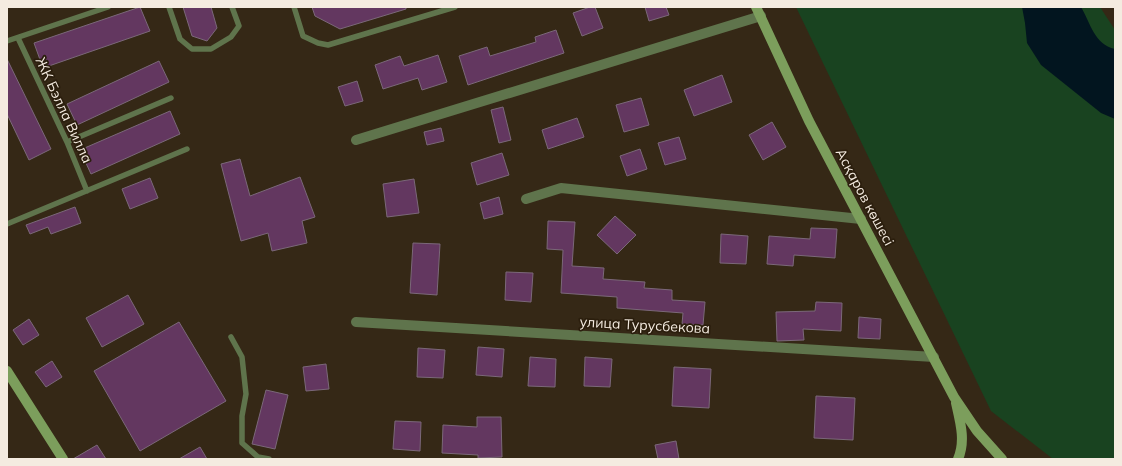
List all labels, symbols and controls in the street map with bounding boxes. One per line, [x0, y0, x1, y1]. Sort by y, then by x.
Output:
street label: ЖК Бэлла Вилла [32, 54, 96, 166]
street label: Асқаров көшесі [832, 145, 898, 249]
street label: улица Турусбекова [579, 313, 711, 337]

